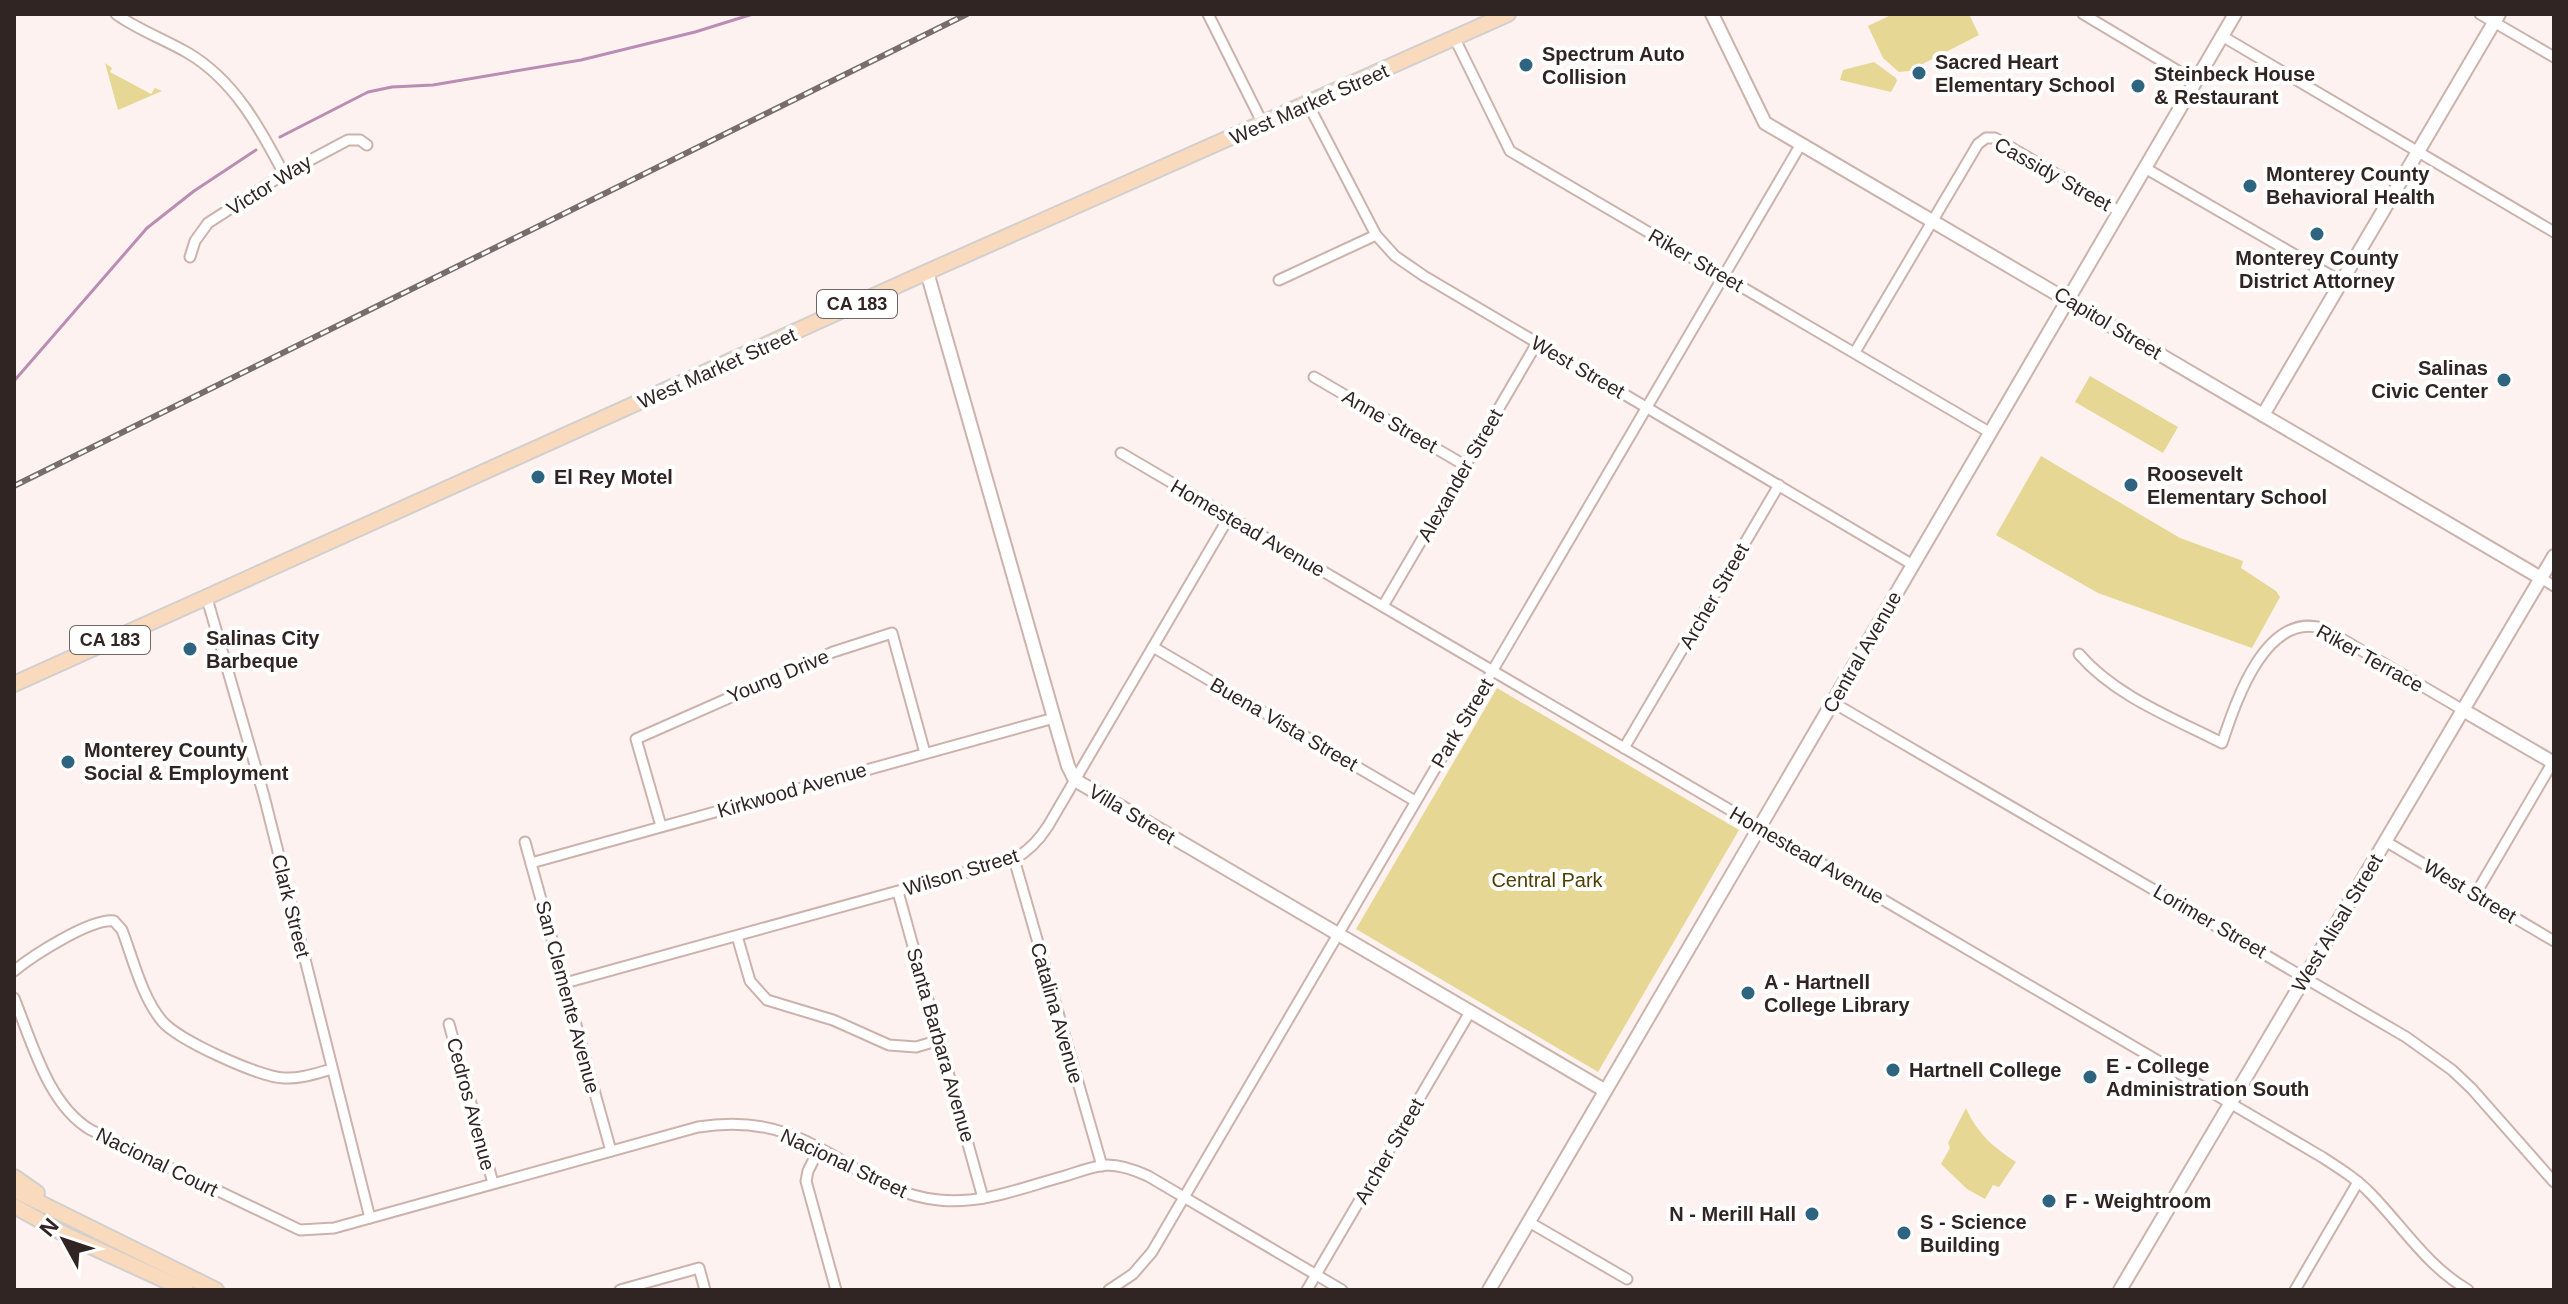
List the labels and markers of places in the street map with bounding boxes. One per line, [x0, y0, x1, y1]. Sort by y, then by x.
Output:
place label: Spectrum Auto Collision [1542, 43, 1685, 88]
place label: Sacred Heart Elementary School [1935, 51, 2115, 96]
marker: Spectrum Auto Collision [1517, 56, 1535, 74]
place label: Steinbeck House & Restaurant [2154, 63, 2315, 108]
marker: Sacred Heart Elementary School [1910, 64, 1928, 82]
marker: Steinbeck House & Restaurant [2129, 77, 2147, 95]
place label: Monterey County Behavioral Health [2266, 163, 2435, 208]
marker: Monterey County Behavioral Health [2241, 177, 2259, 195]
marker: Monterey County District Attorney [2308, 225, 2326, 243]
place label: Monterey County District Attorney [2235, 247, 2400, 292]
place label: Salinas Civic Center [2371, 357, 2488, 402]
marker: Salinas Civic Center [2495, 371, 2513, 389]
place label: Roosevelt Elementary School [2147, 463, 2327, 508]
place label: El Rey Motel [554, 466, 673, 488]
marker: El Rey Motel [529, 468, 547, 486]
marker: Roosevelt Elementary School [2122, 476, 2140, 494]
place label: Salinas City Barbeque [206, 627, 320, 672]
marker: Salinas City Barbeque [181, 640, 199, 658]
place label: Monterey County Social & Employment [84, 739, 289, 784]
marker: Monterey County Social & Employment [59, 753, 77, 771]
place label: A - Hartnell College Library [1764, 971, 1910, 1016]
marker: A - Hartnell College Library [1739, 984, 1757, 1002]
place label: E - College Administration South [2106, 1055, 2309, 1100]
place label: Hartnell College [1909, 1059, 2061, 1081]
marker: Hartnell College [1884, 1061, 1902, 1079]
marker: E - College Administration South [2081, 1068, 2099, 1086]
place label: F - Weightroom [2065, 1190, 2211, 1212]
marker: F - Weightroom [2040, 1192, 2058, 1210]
place label: N - Merill Hall [1669, 1203, 1796, 1225]
marker: N - Merill Hall [1803, 1205, 1821, 1223]
place label: S - Science Building [1920, 1211, 2027, 1256]
marker: S - Science Building [1895, 1224, 1913, 1242]

